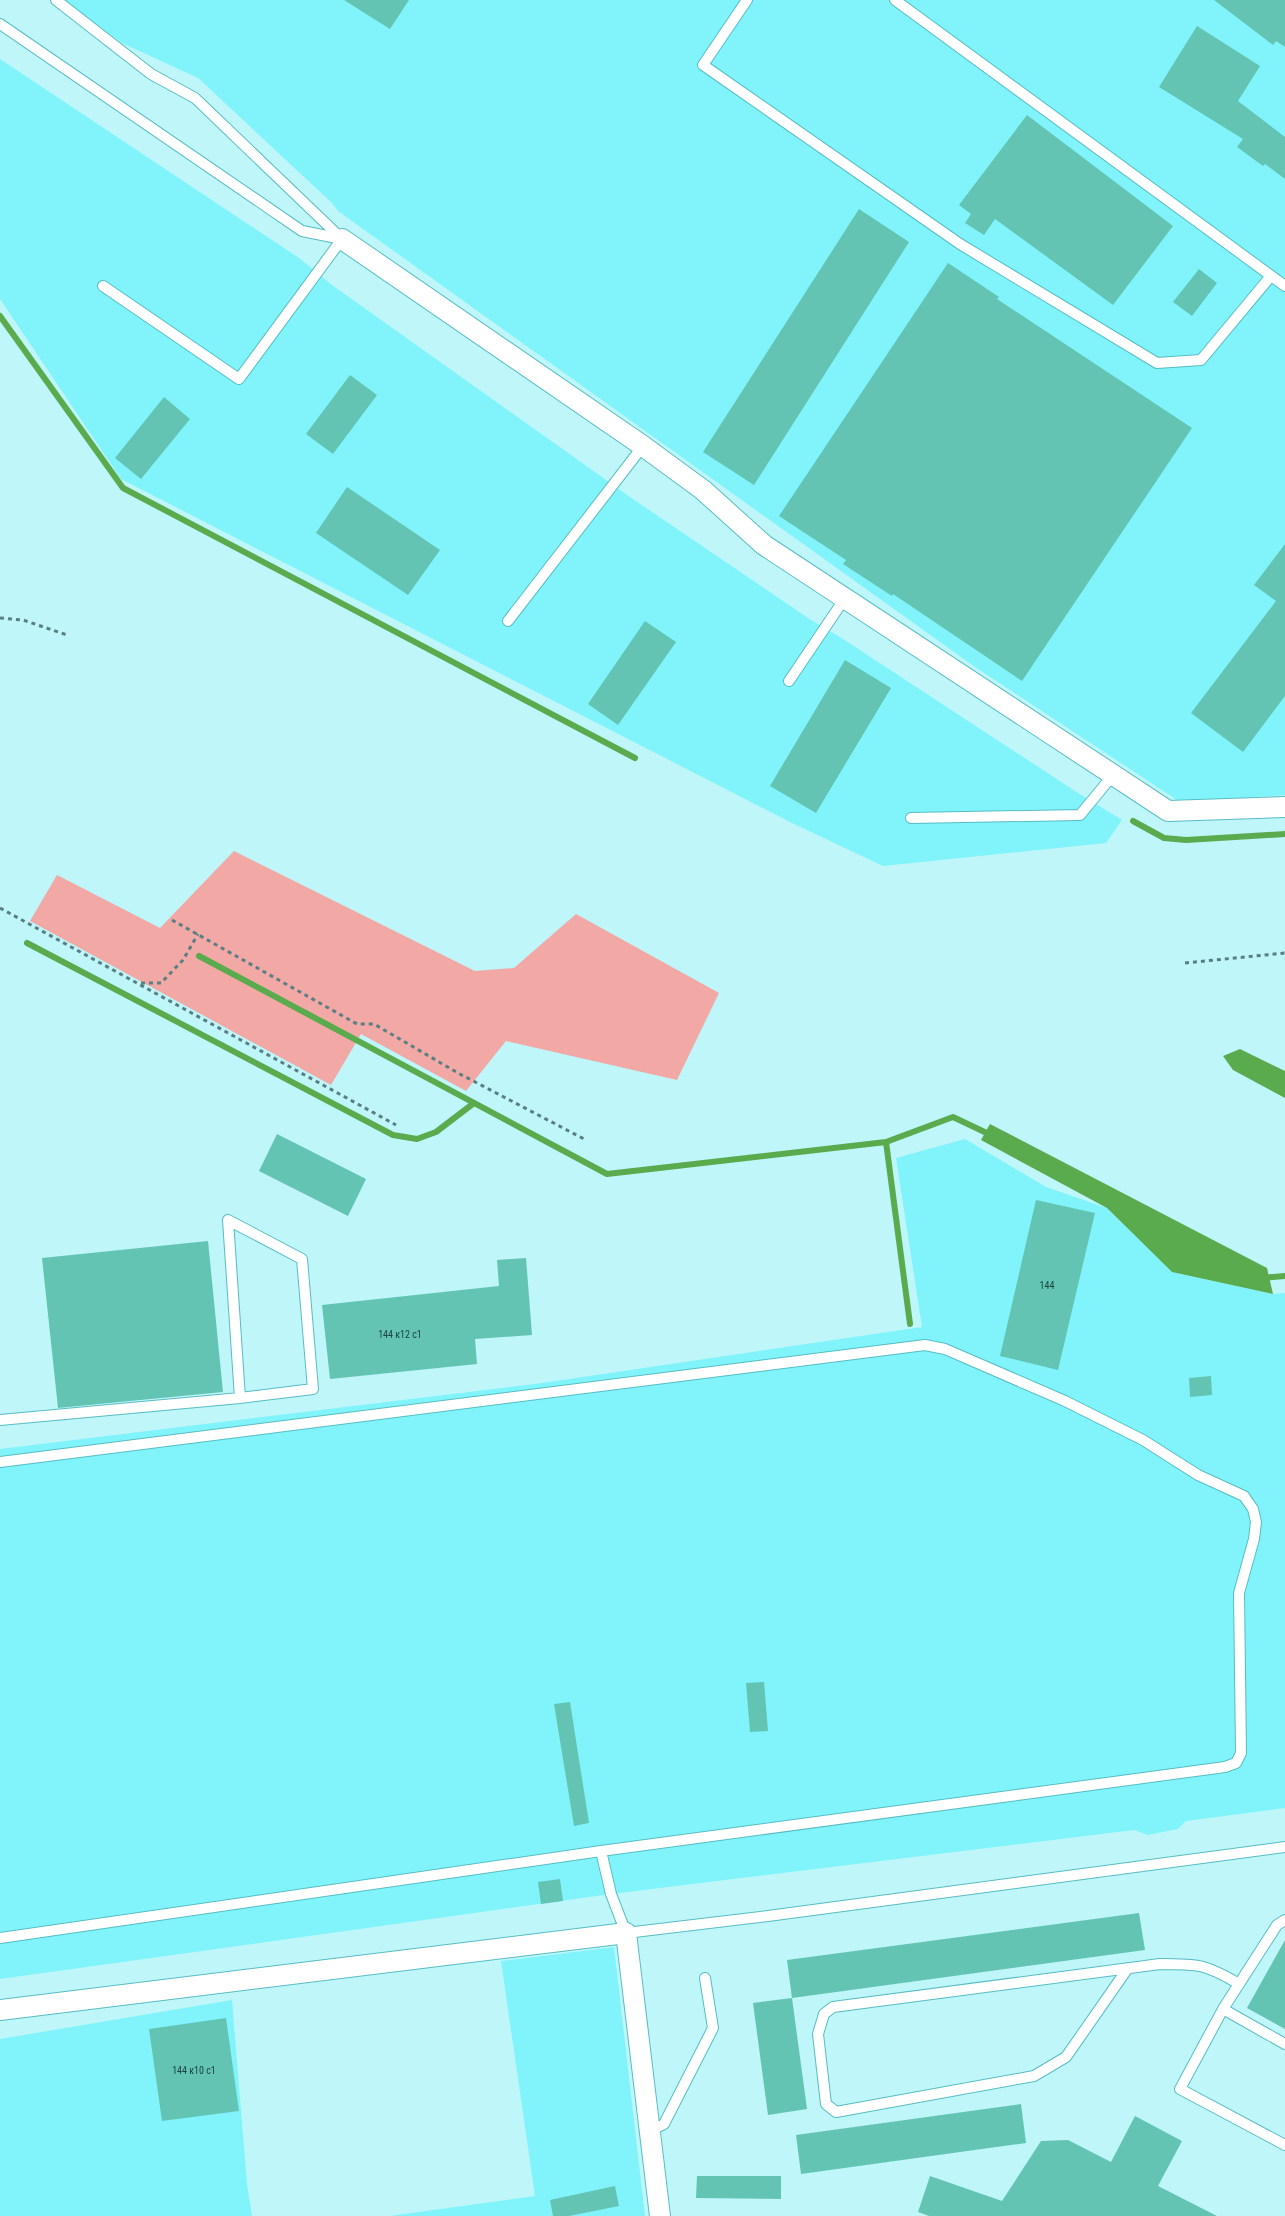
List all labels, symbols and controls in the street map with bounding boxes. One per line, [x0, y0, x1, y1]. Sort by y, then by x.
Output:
house number: 144 [1040, 1280, 1054, 1291]
house number: 144 к12 с1 [378, 1329, 422, 1340]
house number: 144 к10 с1 [172, 2065, 216, 2076]

